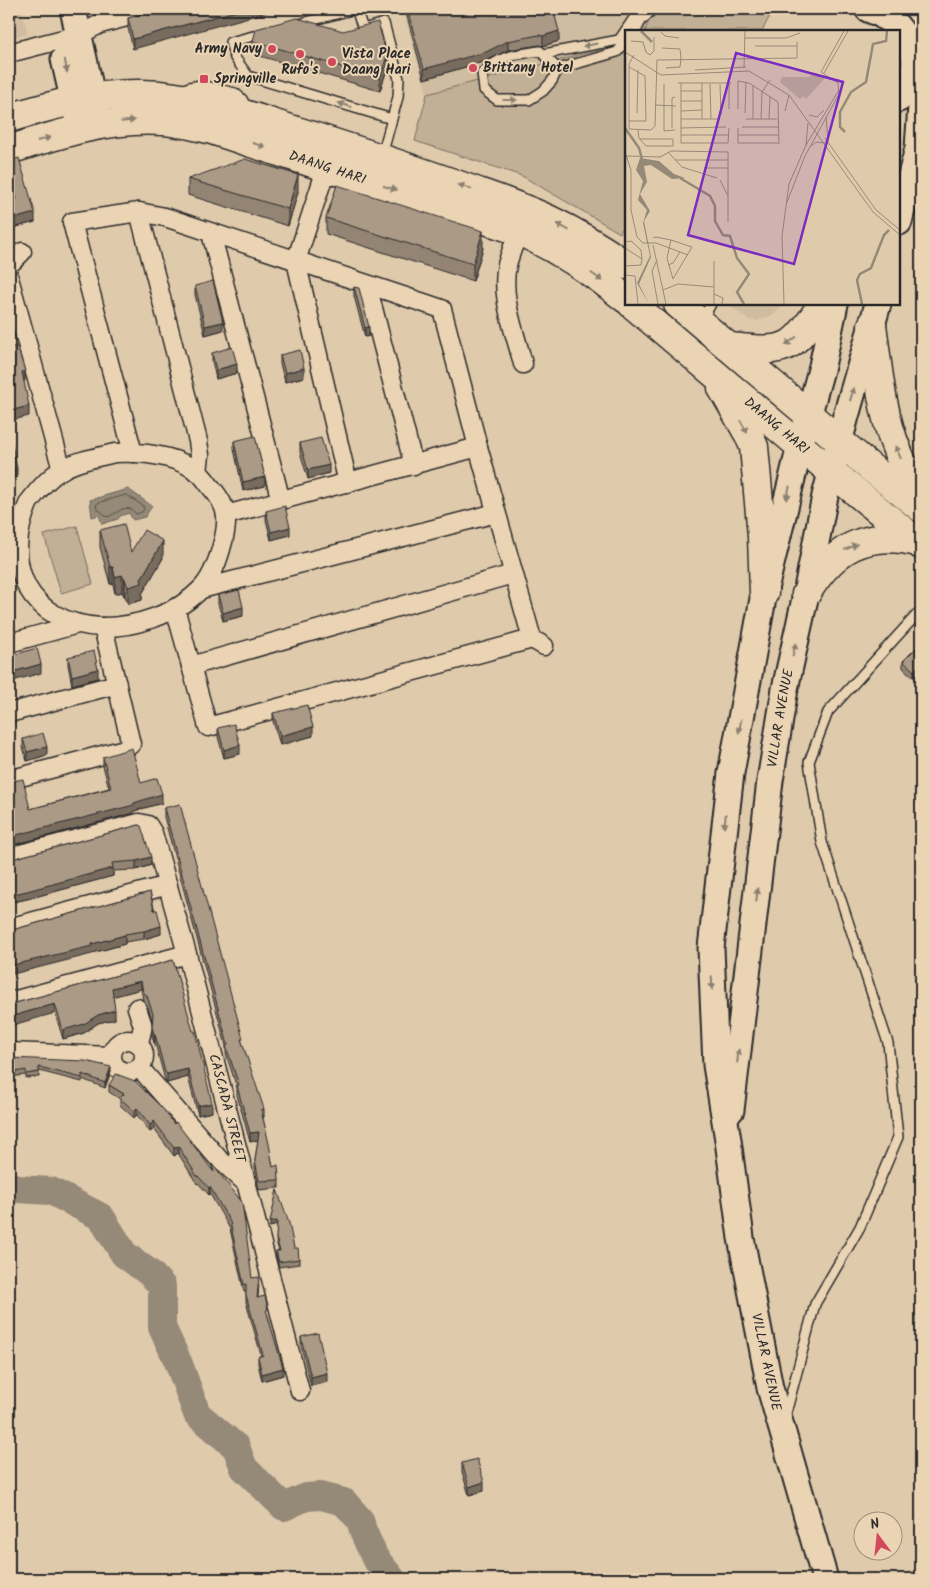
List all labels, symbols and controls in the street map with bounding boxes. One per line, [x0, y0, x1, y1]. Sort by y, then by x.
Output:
inset map [625, 30, 900, 305]
place label: Army Navy [195, 38, 263, 60]
one-way arrow [583, 41, 598, 49]
marker: Army Navy [266, 43, 278, 55]
place label: Vista Place Daang Hari [342, 43, 411, 81]
marker: Rufo's [294, 48, 306, 60]
marker: Vista Place Daang Hari [326, 56, 338, 68]
place label: Brittany Hotel [483, 57, 573, 79]
one-way arrow [63, 59, 71, 75]
place label: Rufo's [281, 59, 319, 81]
marker: Brittany Hotel [467, 62, 479, 74]
place label: Springville [214, 68, 276, 90]
marker: Springville [198, 73, 210, 85]
one-way arrow [502, 96, 518, 104]
one-way arrow [338, 101, 353, 109]
one-way arrow [121, 117, 137, 125]
one-way arrow [37, 134, 52, 142]
one-way arrow [251, 142, 266, 150]
street label: DAANG HARI [286, 145, 369, 191]
one-way arrow [458, 183, 473, 191]
one-way arrow [382, 185, 397, 192]
one-way arrow [555, 223, 570, 231]
one-way arrow [590, 272, 604, 282]
one-way arrow [785, 336, 798, 346]
one-way arrow [849, 386, 857, 401]
street label: DAANG HARI [739, 392, 814, 460]
one-way arrow [740, 420, 749, 433]
one-way arrow [893, 445, 901, 459]
one-way arrow [784, 485, 792, 501]
one-way arrow [844, 543, 858, 551]
one-way arrow [790, 642, 798, 658]
street label: VILLAR AVENUE [761, 666, 800, 769]
one-way arrow [735, 719, 743, 735]
one-way arrow [721, 814, 729, 830]
one-way arrow [753, 887, 761, 903]
one-way arrow [709, 975, 717, 991]
one-way arrow [734, 1048, 742, 1064]
street label: CASCADA STREET [202, 1052, 252, 1166]
street label: VILLAR AVENUE [745, 1311, 787, 1414]
north arrow [852, 1510, 902, 1560]
text: N [868, 1513, 882, 1536]

